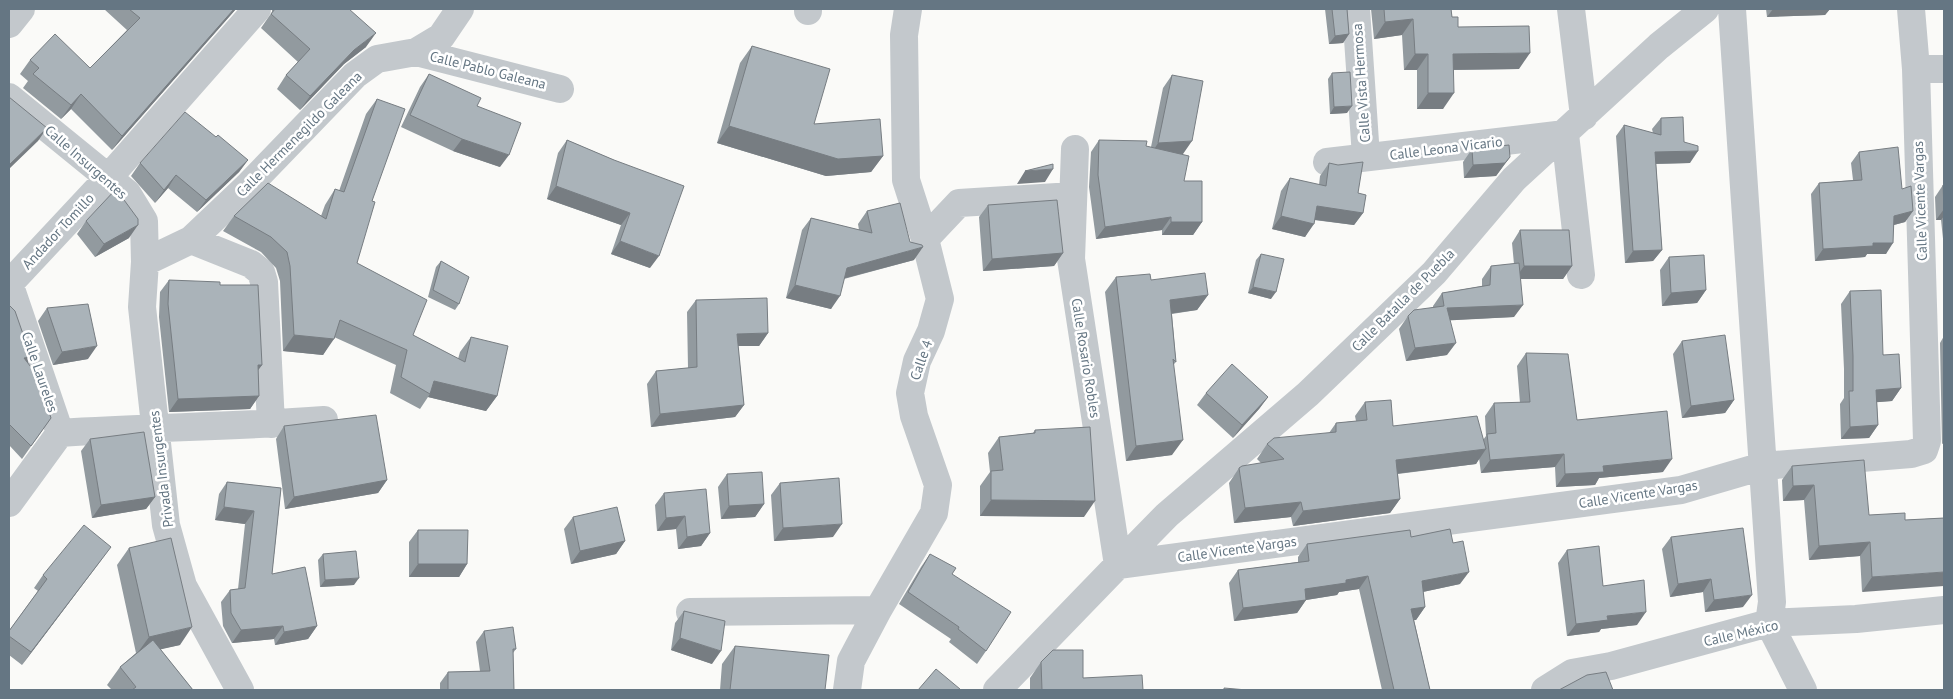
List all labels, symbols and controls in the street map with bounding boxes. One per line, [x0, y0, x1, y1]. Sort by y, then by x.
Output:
street label: Calle Vista Hermosa [1348, 23, 1374, 143]
street label: Calle Pablo Galeana [428, 47, 548, 93]
street label: Calle Hermenegildo Galeana [232, 67, 366, 201]
street label: Calle Insurgentes [41, 121, 131, 203]
street label: Calle Leona Vicario [1389, 132, 1503, 164]
street label: Calle Vicente Vargas [1909, 141, 1931, 261]
street label: Andador Tomillo [18, 189, 98, 273]
street label: Calle Batalla de Puebla [1348, 245, 1458, 355]
street label: Calle Rosario Robles [1068, 297, 1104, 419]
street label: Calle Laureles [18, 329, 62, 415]
street label: Calle 4 [906, 337, 936, 382]
street label: Privada Insurgentes [145, 409, 177, 528]
street label: Calle Vicente Vargas [1577, 476, 1699, 512]
street label: Calle Vicente Vargas [1176, 532, 1298, 566]
street label: Calle México [1702, 616, 1780, 650]

